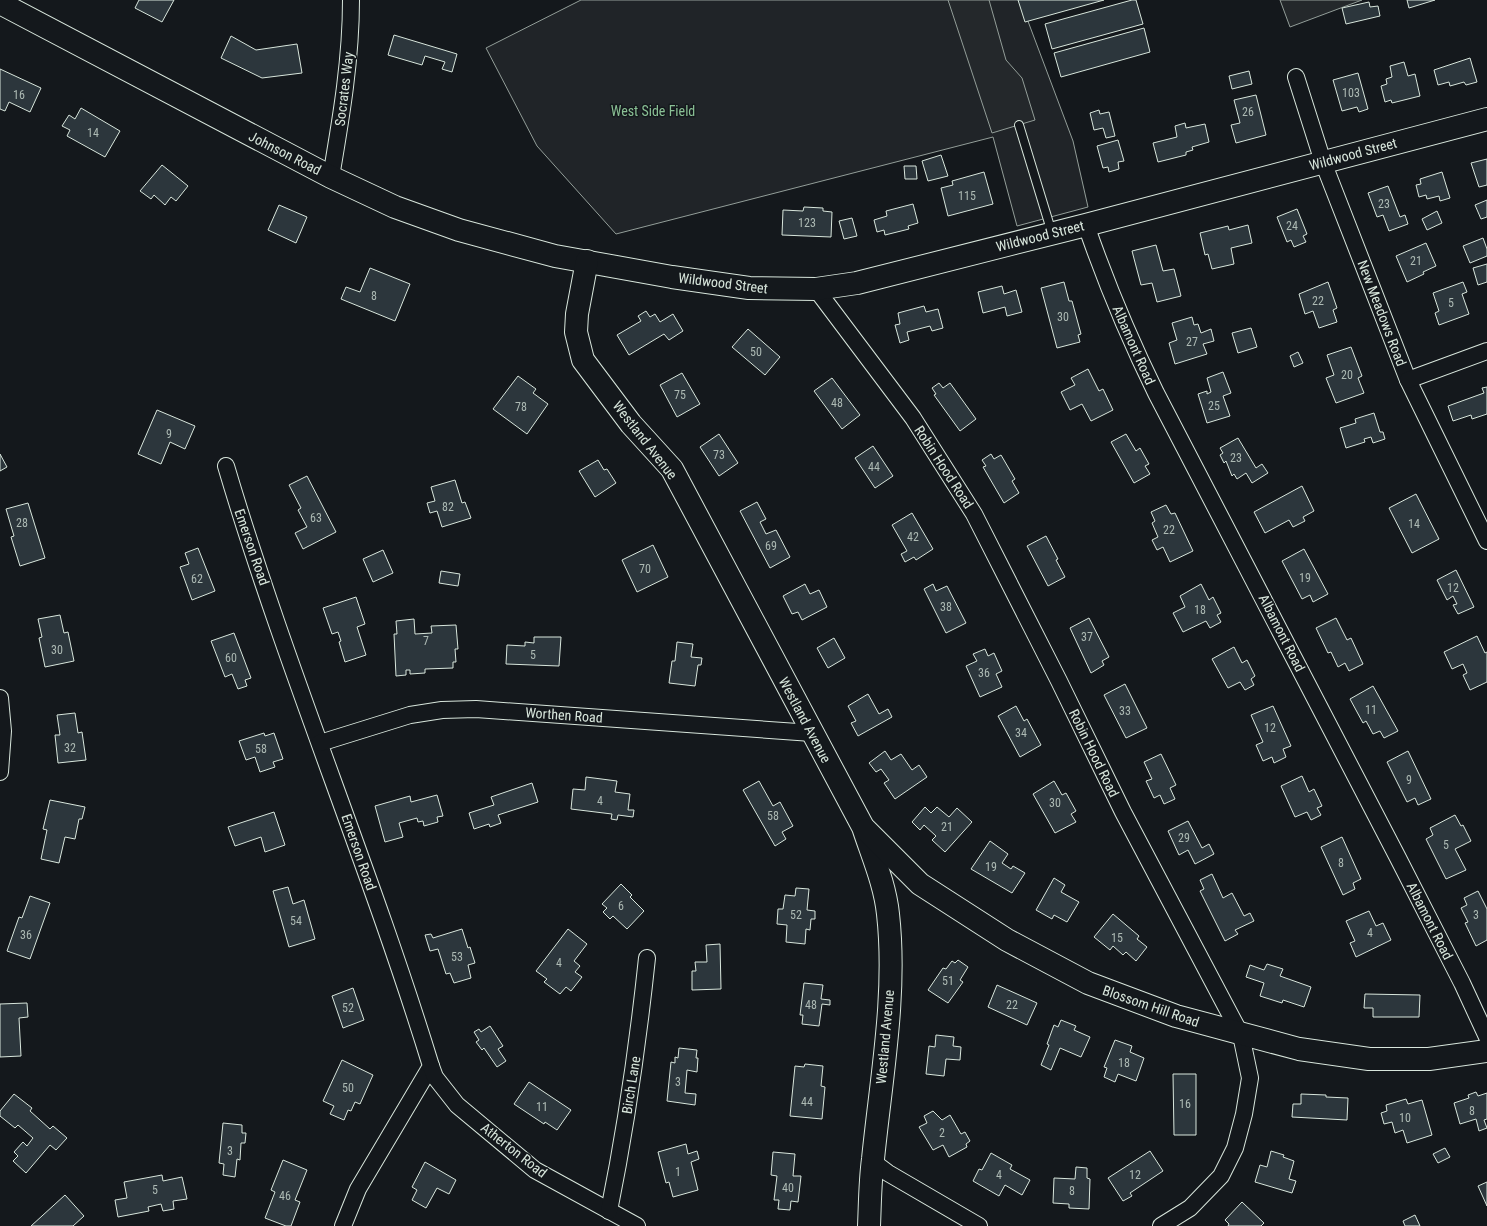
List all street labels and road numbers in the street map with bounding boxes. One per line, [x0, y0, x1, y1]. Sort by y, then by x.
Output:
street label: Socrates Way [332, 51, 357, 127]
street label: Johnson Road [246, 128, 324, 178]
street label: Wildwood Street [1307, 135, 1399, 173]
street label: Wildwood Street [994, 217, 1086, 255]
street label: New Meadows Road [1354, 258, 1410, 368]
street label: Wildwood Street [677, 270, 769, 296]
street label: Albamont Road [1109, 303, 1159, 387]
street label: Westland Avenue [610, 398, 681, 483]
street label: Robin Hood Road [911, 423, 977, 511]
street label: Emerson Road [231, 507, 273, 587]
street label: Albamont Road [1256, 592, 1308, 674]
street label: Westland Avenue [776, 674, 834, 766]
street label: Worthen Road [525, 704, 603, 726]
street label: Robin Hood Road [1066, 707, 1122, 799]
street label: Emerson Road [338, 812, 380, 892]
street label: Albamont Road [1404, 880, 1456, 962]
street label: Blossom Hill Road [1101, 982, 1201, 1030]
street label: Westland Avenue [873, 989, 897, 1085]
street label: Birch Lane [619, 1055, 644, 1115]
street label: Atherton Road [478, 1119, 550, 1181]

